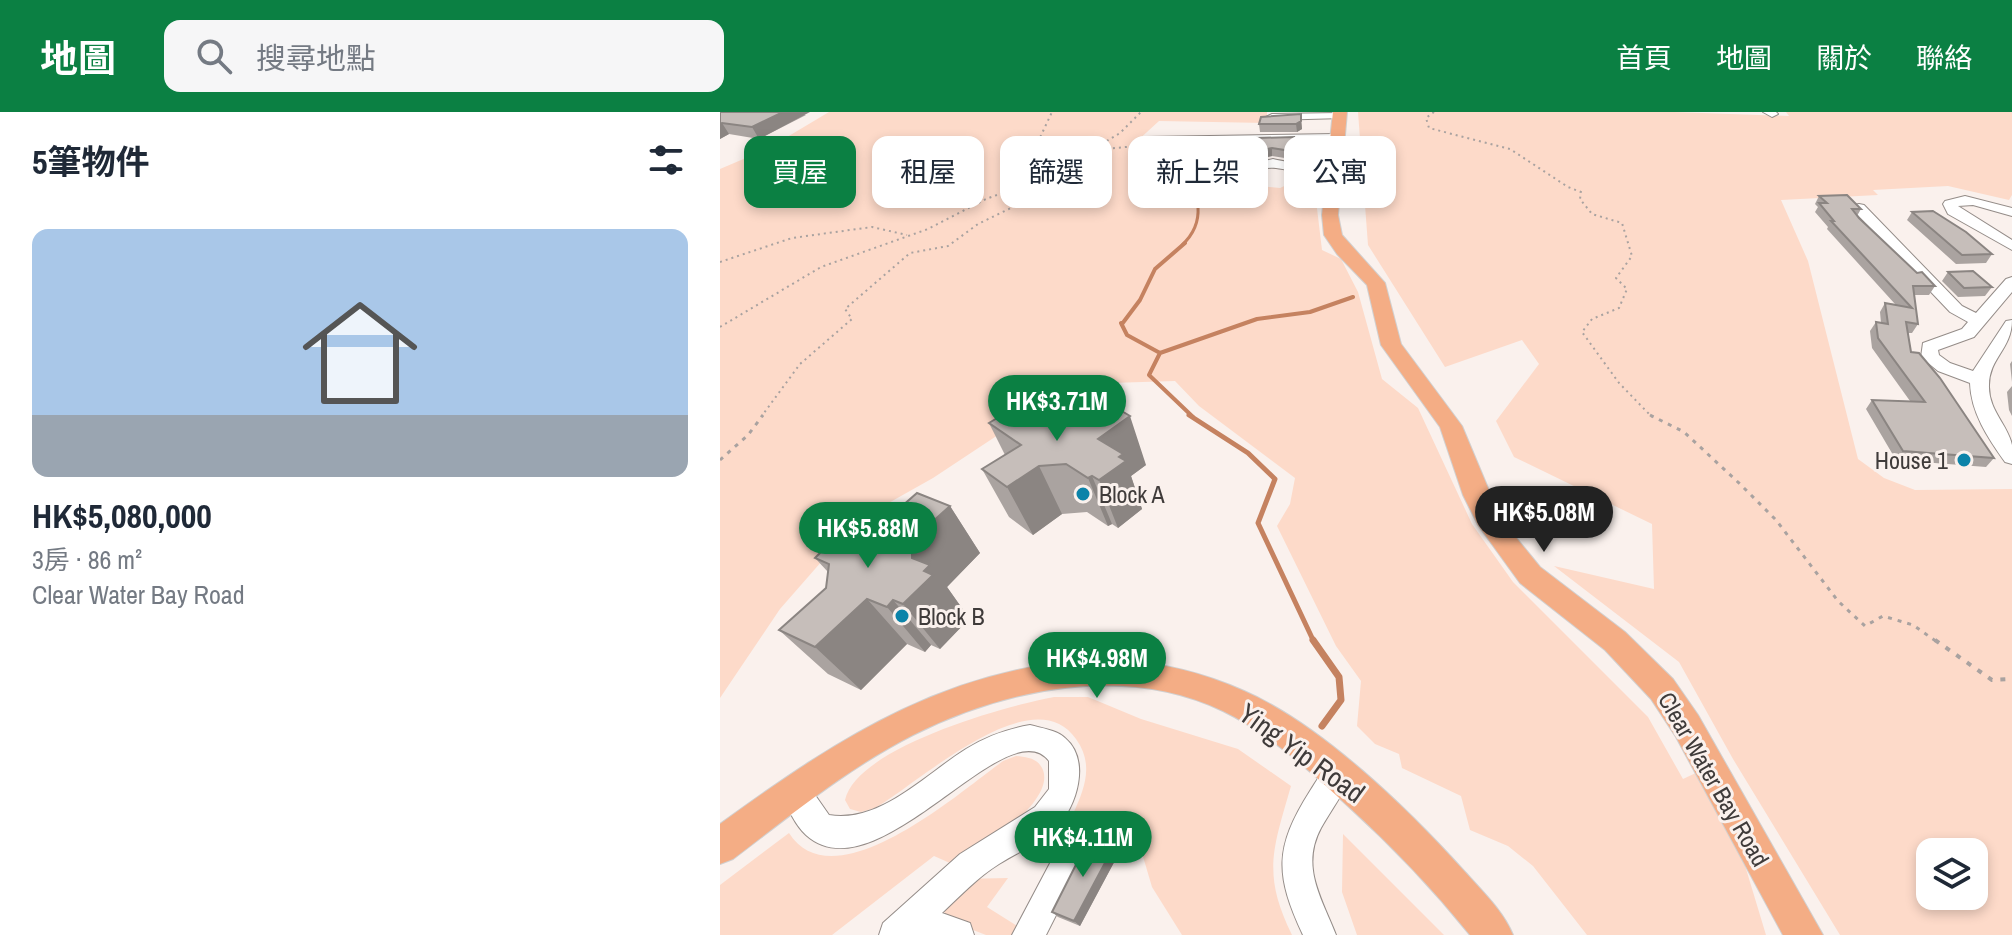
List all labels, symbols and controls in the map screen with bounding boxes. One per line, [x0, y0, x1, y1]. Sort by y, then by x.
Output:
search box [164, 20, 724, 92]
text: 地圖 [40, 33, 116, 84]
icon: search [192, 34, 236, 78]
text: 搜尋地點 [256, 38, 376, 78]
text: 首頁 [1616, 39, 1672, 77]
text: 地圖 [1716, 39, 1772, 77]
text: 關於 [1816, 39, 1872, 77]
text: 聯絡 [1916, 39, 1972, 77]
chip: 買屋 [744, 136, 856, 208]
chip: 租屋 [872, 136, 984, 208]
chip: 篩選 [1000, 136, 1112, 208]
chip: 新上架 [1128, 136, 1268, 208]
chip: 公寓 [1284, 136, 1396, 208]
icon: filters [644, 138, 688, 182]
text: 5筆物件 [32, 139, 150, 185]
icon: home [288, 281, 432, 425]
pin: HK$3.71M [974, 375, 1140, 443]
text: HK$3.71M [1006, 383, 1108, 418]
place label: House 1 [1875, 444, 1948, 476]
marker: House 1 [1955, 451, 1973, 469]
place label: Block A [1099, 478, 1166, 510]
marker: Block A [1074, 485, 1092, 503]
pin: HK$5.08M [1461, 486, 1627, 554]
text: HK$5,080,000 [32, 493, 212, 539]
text: HK$5.08M [1493, 494, 1595, 529]
pin: HK$5.88M [785, 502, 951, 570]
text: HK$5.88M [817, 510, 919, 545]
text: 3房 · 86 m² [32, 542, 142, 577]
text: Clear Water Bay Road [32, 577, 245, 612]
place label: Block B [918, 600, 985, 632]
marker: Block B [893, 607, 911, 625]
pin: HK$4.98M [1014, 632, 1180, 700]
text: HK$4.98M [1046, 640, 1148, 675]
street label: Clear Water Bay Road [1651, 686, 1777, 872]
street label: Ying Yip Road [1231, 694, 1373, 812]
pin: HK$4.11M [1000, 811, 1166, 879]
text: HK$4.11M [1033, 819, 1133, 854]
map controls [1916, 838, 1988, 910]
button: layers [1916, 838, 1988, 910]

